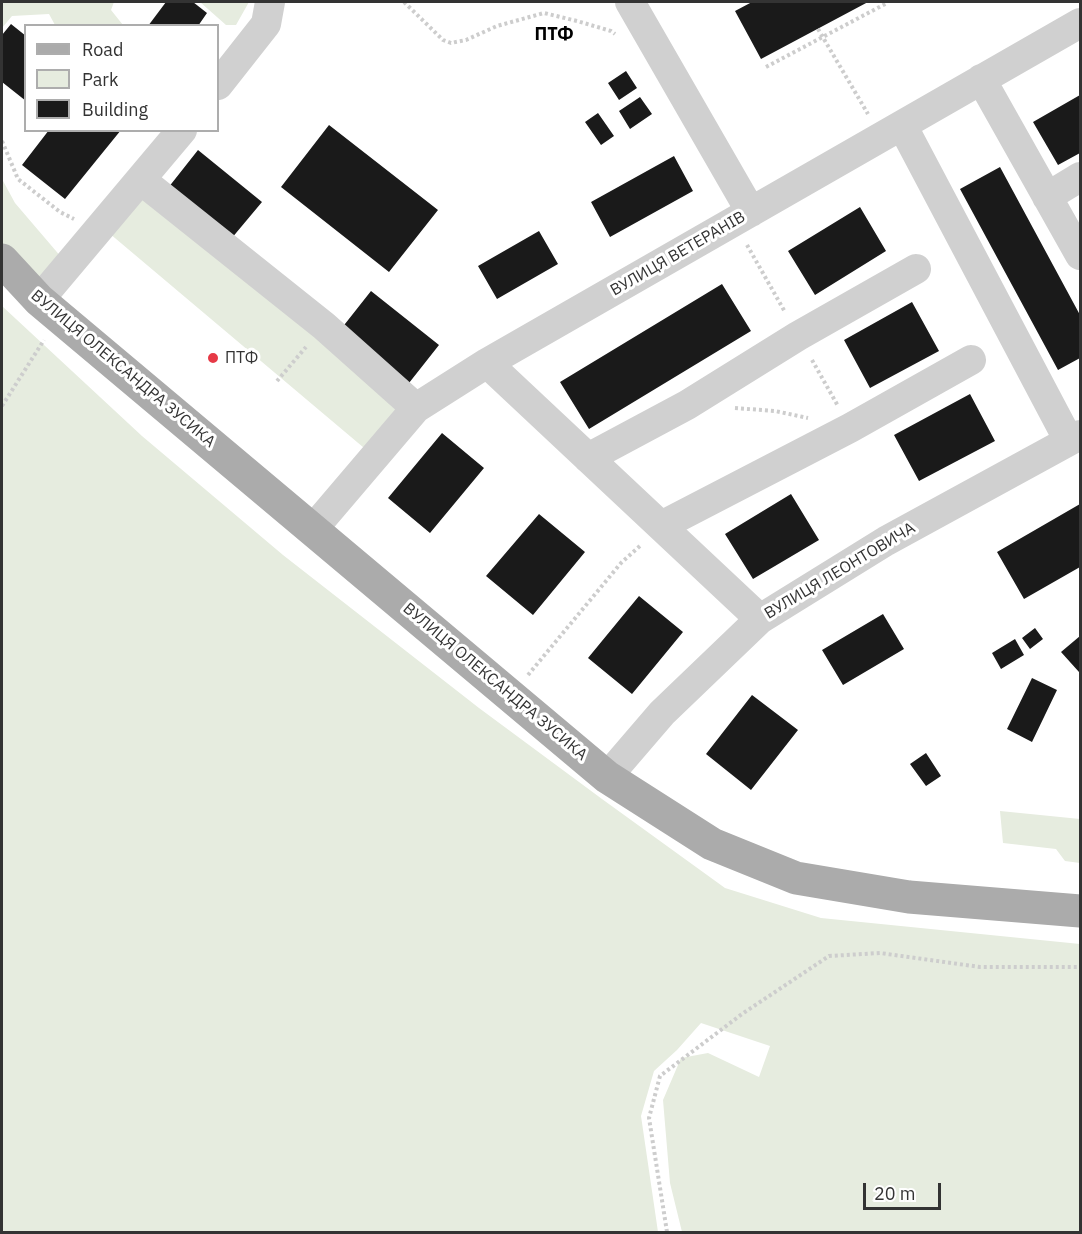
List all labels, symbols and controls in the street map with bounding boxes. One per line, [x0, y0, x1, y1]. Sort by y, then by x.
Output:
legend [24, 24, 219, 132]
district label: ПТФ [534, 24, 574, 46]
text: Road [82, 38, 123, 61]
text: Park [82, 68, 118, 91]
text: Building [82, 98, 148, 121]
street label: ВУЛИЦЯ ВЕТЕРАНІВ [607, 208, 749, 300]
street label: ВУЛИЦЯ ОЛЕКСАНДРА ЗУСИКА [27, 286, 219, 452]
place label: ПТФ [225, 348, 258, 368]
marker: ПТФ [206, 351, 220, 365]
street label: ВУЛИЦЯ ЛЕОНТОВИЧА [761, 518, 919, 624]
street label: ВУЛИЦЯ ОЛЕКСАНДРА ЗУСИКА [399, 599, 591, 765]
scale bar [866, 1171, 944, 1209]
text: 20 m [874, 1182, 916, 1205]

